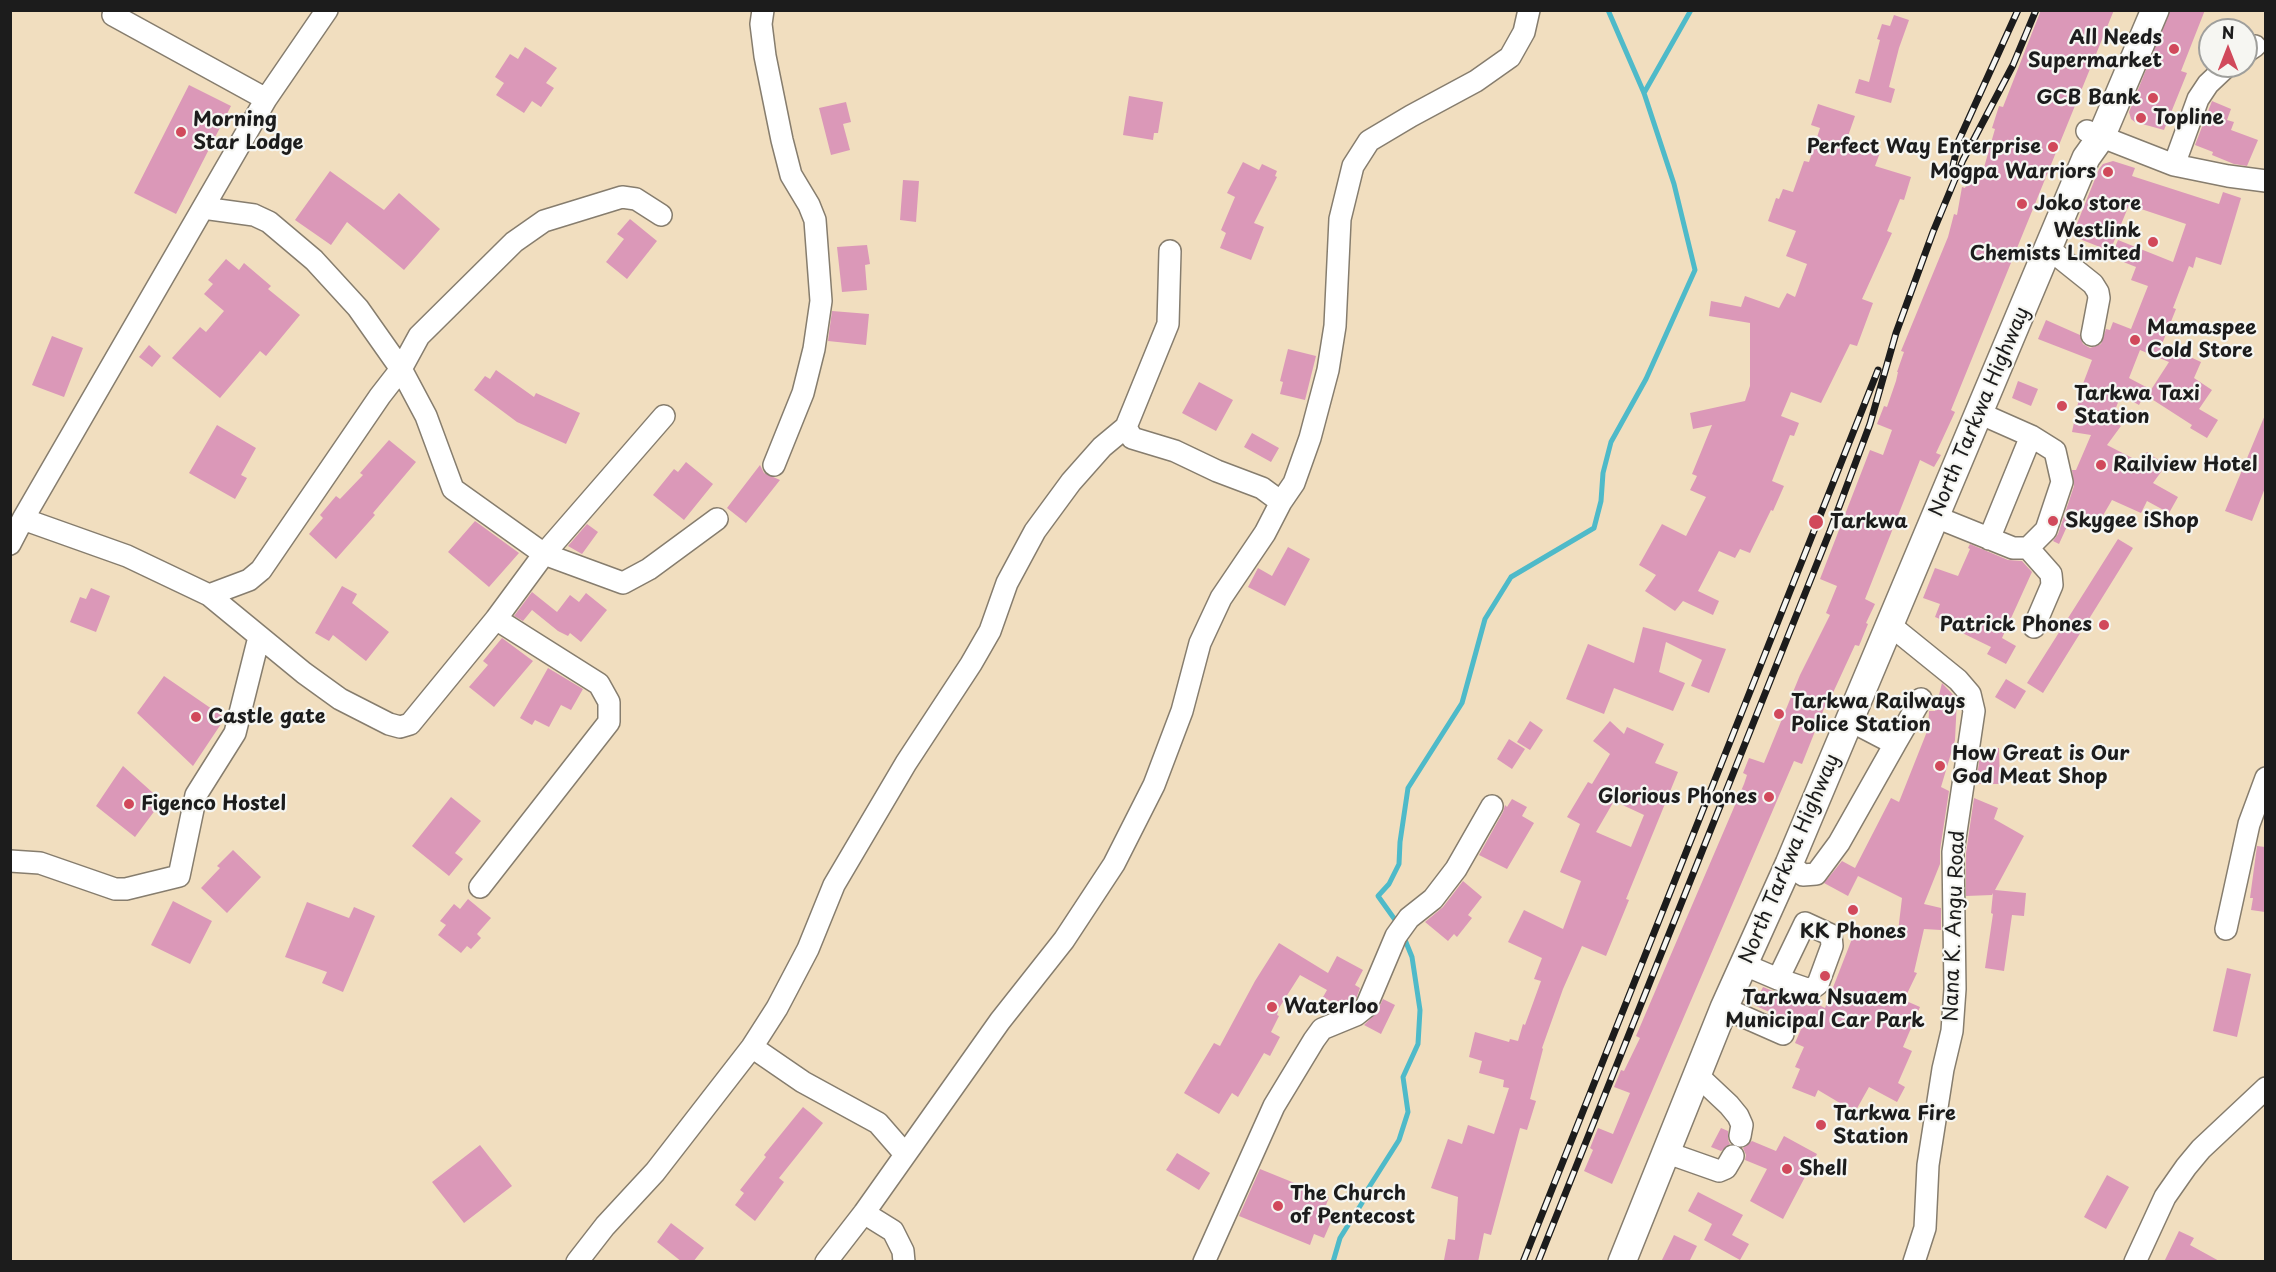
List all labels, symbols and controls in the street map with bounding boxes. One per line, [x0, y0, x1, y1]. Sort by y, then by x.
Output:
north arrow [2198, 18, 2258, 78]
text: N [2222, 20, 2234, 44]
place label: All Needs Supermarket [2028, 26, 2162, 73]
marker: All Needs Supermarket [2167, 42, 2181, 56]
place label: GCB Bank [2036, 86, 2141, 110]
marker: GCB Bank [2146, 91, 2160, 105]
place label: Topline [2153, 106, 2224, 130]
place label: Morning Star Lodge [193, 108, 303, 155]
marker: Topline [2134, 111, 2148, 125]
marker: Morning Star Lodge [174, 125, 188, 139]
place label: Perfect Way Enterprise [1807, 135, 2041, 159]
marker: Perfect Way Enterprise [2046, 140, 2060, 154]
place label: Mogpa Warriors [1930, 160, 2096, 184]
marker: Mogpa Warriors [2101, 165, 2115, 179]
place label: Joko store [2034, 192, 2141, 216]
marker: Joko store [2015, 197, 2029, 211]
place label: Westlink Chemists Limited [1970, 219, 2141, 266]
marker: Westlink Chemists Limited [2146, 235, 2160, 249]
street label: North Tarkwa Highway [1925, 303, 2035, 521]
place label: Mamaspee Cold Store [2147, 316, 2257, 363]
marker: Mamaspee Cold Store [2128, 333, 2142, 347]
place label: Tarkwa Taxi Station [2074, 382, 2200, 429]
marker: Tarkwa Taxi Station [2055, 399, 2069, 413]
place label: Railview Hotel [2113, 453, 2257, 477]
marker: Railview Hotel [2094, 458, 2108, 472]
place label: Skygee iShop [2065, 509, 2199, 533]
place label: Tarkwa [1830, 510, 1908, 534]
marker: Tarkwa [1807, 513, 1825, 531]
marker: Skygee iShop [2046, 514, 2060, 528]
place label: Patrick Phones [1940, 613, 2092, 637]
marker: Patrick Phones [2097, 618, 2111, 632]
place label: Tarkwa Railways Police Station [1791, 690, 1965, 737]
place label: Castle gate [208, 705, 326, 729]
marker: Tarkwa Railways Police Station [1772, 707, 1786, 721]
marker: Castle gate [189, 710, 203, 724]
place label: How Great is Our God Meat Shop [1952, 742, 2130, 789]
street label: North Tarkwa Highway [1735, 750, 1845, 968]
marker: How Great is Our God Meat Shop [1933, 759, 1947, 773]
place label: Glorious Phones [1598, 785, 1757, 809]
marker: Glorious Phones [1762, 790, 1776, 804]
place label: Figenco Hostel [141, 792, 286, 816]
marker: Figenco Hostel [122, 797, 136, 811]
street label: Nana K. Angu Road [1940, 830, 1970, 1022]
marker: KK Phones [1846, 903, 1860, 917]
place label: KK Phones [1800, 920, 1906, 944]
marker: Tarkwa Nsuaem Municipal Car Park [1818, 969, 1832, 983]
place label: Tarkwa Nsuaem Municipal Car Park [1725, 986, 1925, 1033]
place label: Waterloo [1284, 995, 1378, 1019]
marker: Waterloo [1265, 1000, 1279, 1014]
place label: Tarkwa Fire Station [1833, 1102, 1956, 1149]
marker: Tarkwa Fire Station [1814, 1118, 1828, 1132]
place label: Shell [1799, 1157, 1847, 1181]
marker: Shell [1780, 1162, 1794, 1176]
place label: The Church of Pentecost [1290, 1182, 1415, 1229]
marker: The Church of Pentecost [1271, 1199, 1285, 1213]

